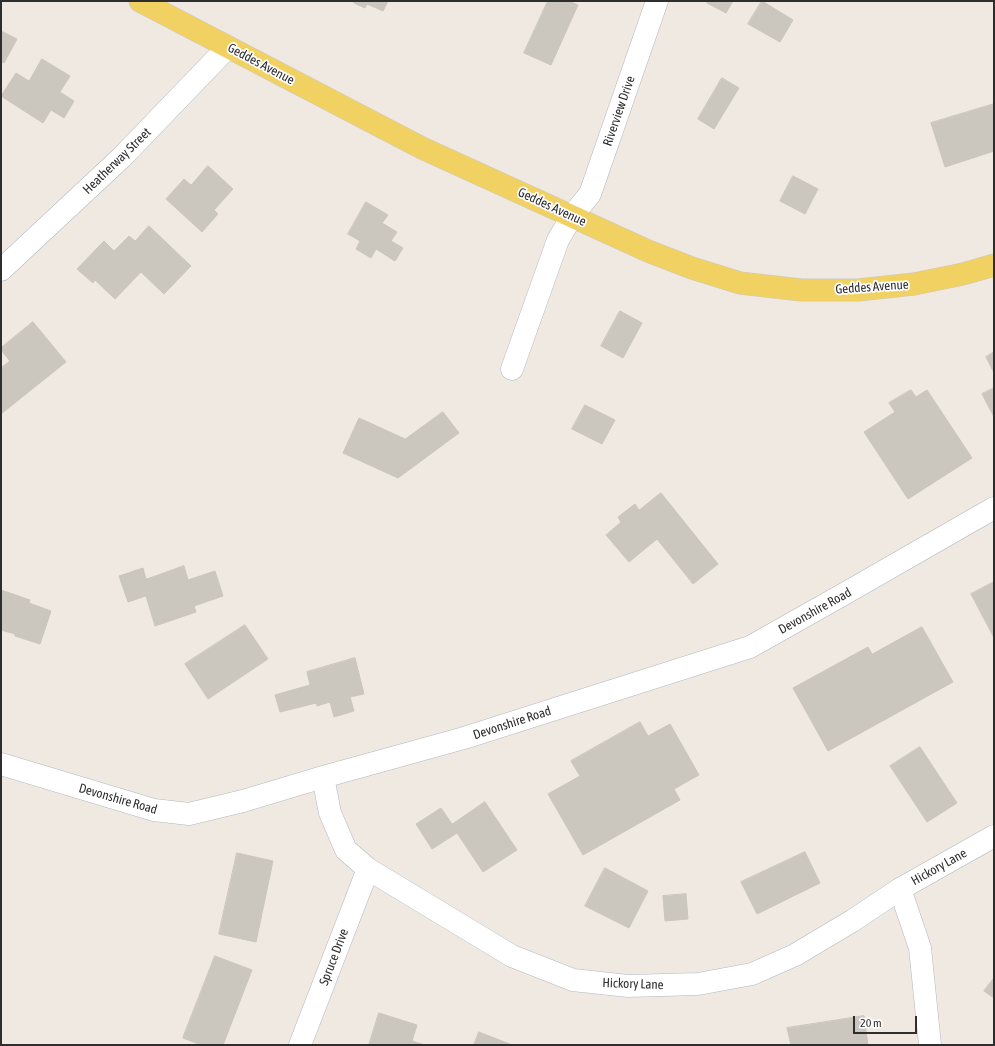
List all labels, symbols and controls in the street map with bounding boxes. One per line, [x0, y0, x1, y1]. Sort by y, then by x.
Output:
street label: Geddes Avenue [225, 40, 297, 88]
street label: Riverview Drive [600, 74, 638, 148]
street label: Heatherway Street [80, 125, 154, 197]
street label: Geddes Avenue [515, 184, 589, 230]
street label: Geddes Avenue [835, 277, 909, 297]
street label: Devonshire Road [776, 585, 854, 637]
street label: Devonshire Road [471, 703, 553, 743]
street label: Devonshire Road [77, 780, 159, 818]
street label: Hickory Lane [908, 845, 970, 889]
street label: Spruce Drive [316, 926, 352, 988]
street label: Hickory Lane [602, 975, 664, 993]
scale bar [855, 1008, 919, 1034]
text: 20 m [860, 1016, 882, 1030]

